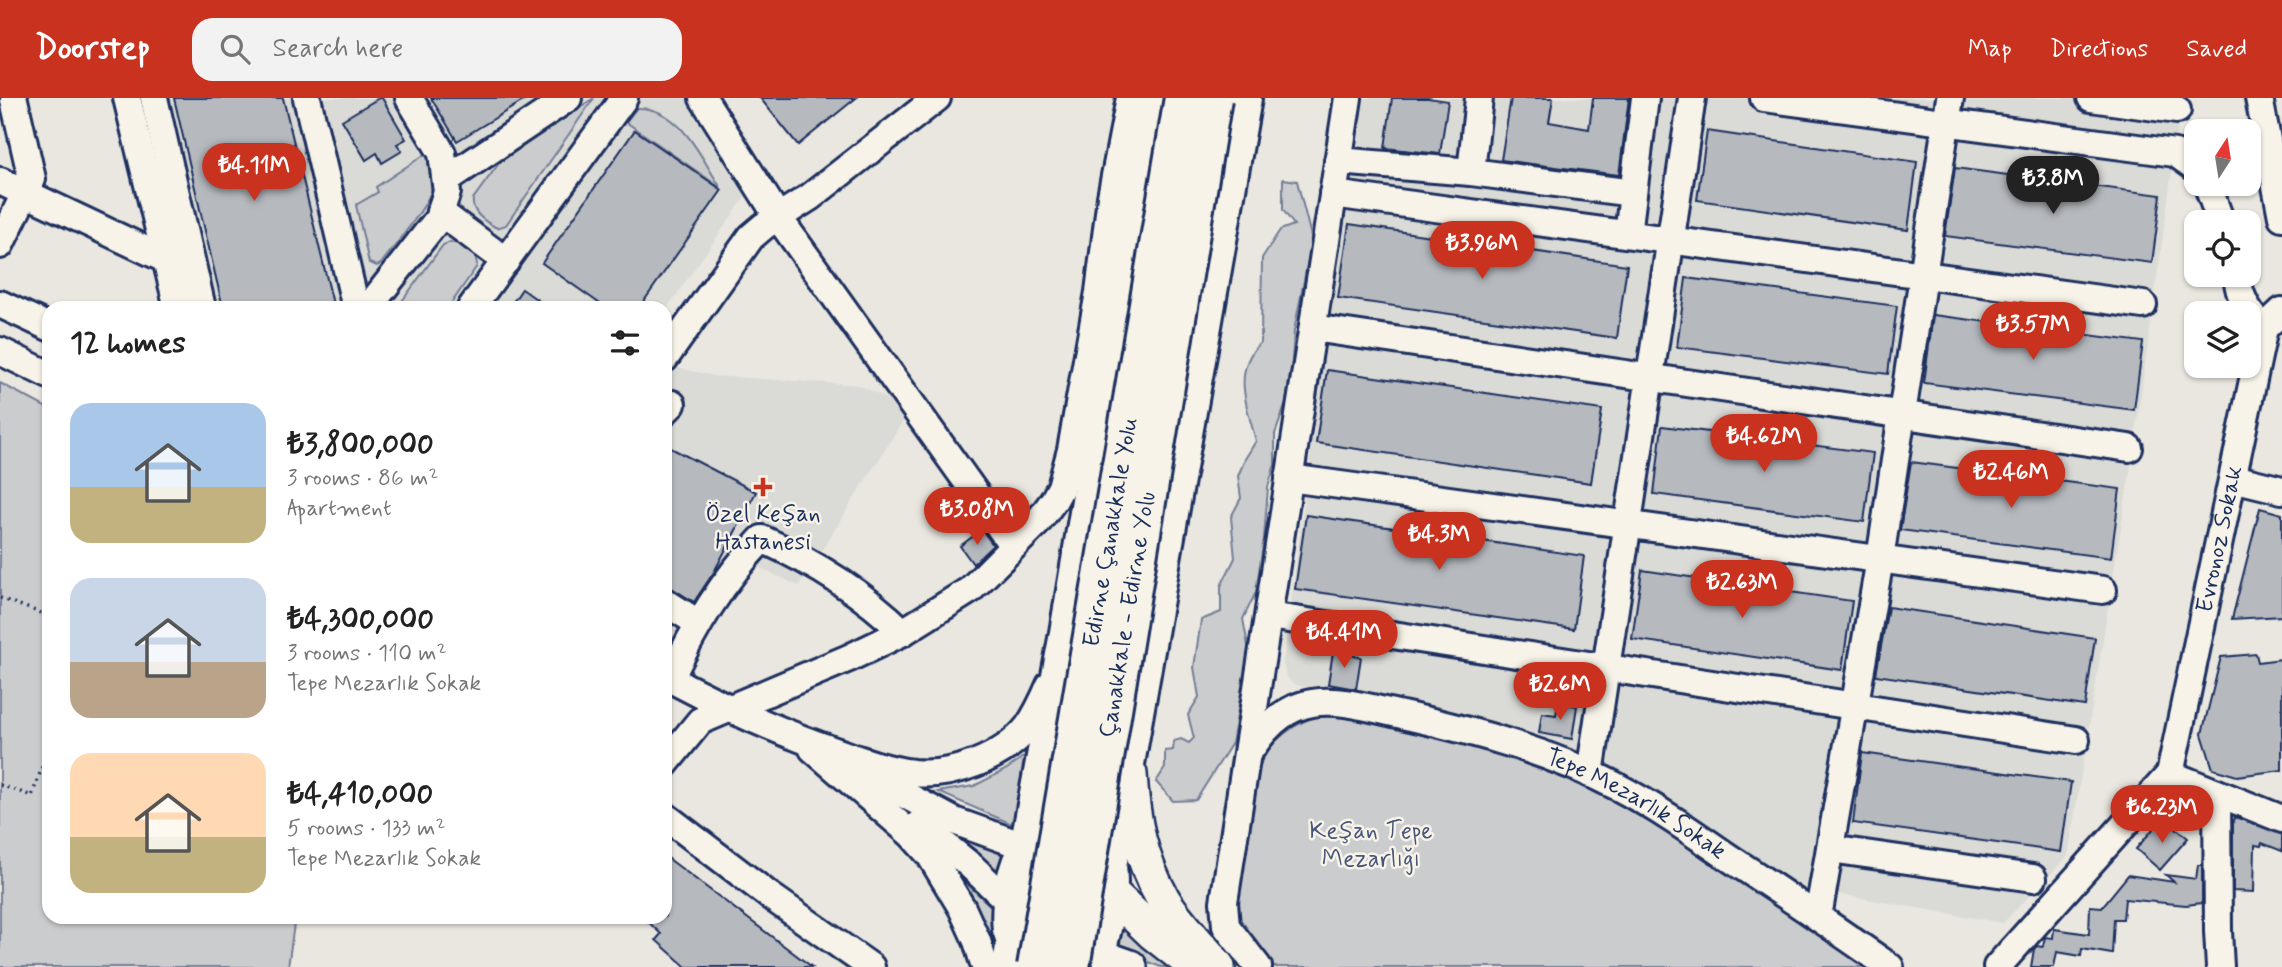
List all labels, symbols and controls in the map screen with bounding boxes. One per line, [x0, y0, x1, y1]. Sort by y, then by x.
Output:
search box [192, 18, 682, 81]
text: Doorstep [35, 27, 150, 71]
icon: search [216, 30, 254, 68]
text: Search here [272, 32, 403, 66]
text: Map [1968, 34, 2012, 65]
text: Directions [2050, 34, 2148, 65]
text: Saved [2186, 34, 2247, 65]
north arrow [2184, 119, 2261, 196]
map controls [2184, 119, 2261, 378]
pin: ₺4.11M [197, 144, 311, 203]
text: ₺4.11M [218, 151, 290, 181]
pin: ₺3.8M [2004, 156, 2102, 216]
text: ₺3.8M [2022, 164, 2084, 194]
button: locate [2184, 210, 2261, 287]
pin: ₺3.96M [1425, 222, 1539, 281]
text: ₺3.96M [1446, 229, 1518, 259]
button: layers [2184, 301, 2261, 378]
pin: ₺3.57M [1976, 302, 2090, 362]
text: ₺3.57M [1996, 310, 2070, 340]
text: 12 homes [70, 324, 186, 363]
icon: filters [606, 324, 644, 362]
pin: ₺4.62M [1707, 414, 1821, 474]
street label: Edirne Çanakkale Yolu [1076, 415, 1145, 649]
text: ₺4.62M [1726, 422, 1802, 452]
text: ₺3,800,000 [287, 425, 434, 464]
icon: home [126, 431, 210, 515]
pin: ₺2.46M [1954, 450, 2068, 510]
text: ₺2.46M [1973, 458, 2049, 488]
street label: Evronoz Sokak [2189, 463, 2250, 615]
text: 3 rooms · 86 m² [287, 464, 438, 494]
marker: Özel Keşan Hastanesi [753, 477, 773, 497]
pin: ₺3.08M [920, 488, 1034, 547]
street label: Çanakkale - Edirne Yolu [1092, 489, 1163, 740]
text: Apartment [287, 494, 392, 524]
text: ₺3.08M [940, 495, 1014, 525]
place label: Özel Keşan Hastanesi [705, 499, 821, 558]
pin: ₺4.3M [1390, 512, 1488, 572]
text: ₺4.3M [1408, 520, 1470, 550]
pin: ₺2.63M [1685, 560, 1799, 620]
text: ₺2.63M [1707, 568, 1777, 598]
text: ₺4,300,000 [287, 600, 434, 639]
icon: home [126, 606, 210, 690]
pin: ₺4.41M [1287, 610, 1401, 670]
text: ₺4.41M [1307, 618, 1381, 648]
text: 3 rooms · 110 m² [287, 639, 447, 669]
pin: ₺2.6M [1511, 662, 1609, 722]
text: Tepe Mezarlık Sokak [287, 669, 481, 699]
text: ₺2.6M [1529, 670, 1591, 700]
street label: Tepe Mezarlık Sokak [1541, 741, 1732, 867]
text: ₺4,410,000 [287, 775, 433, 814]
icon: home [126, 781, 210, 865]
pin: ₺6.23M [2105, 786, 2219, 845]
text: ₺6.23M [2127, 793, 2197, 823]
text: 5 rooms · 133 m² [287, 814, 446, 844]
park label: Keşan Tepe Mezarlığı [1309, 816, 1433, 875]
text: Tepe Mezarlık Sokak [287, 844, 481, 874]

